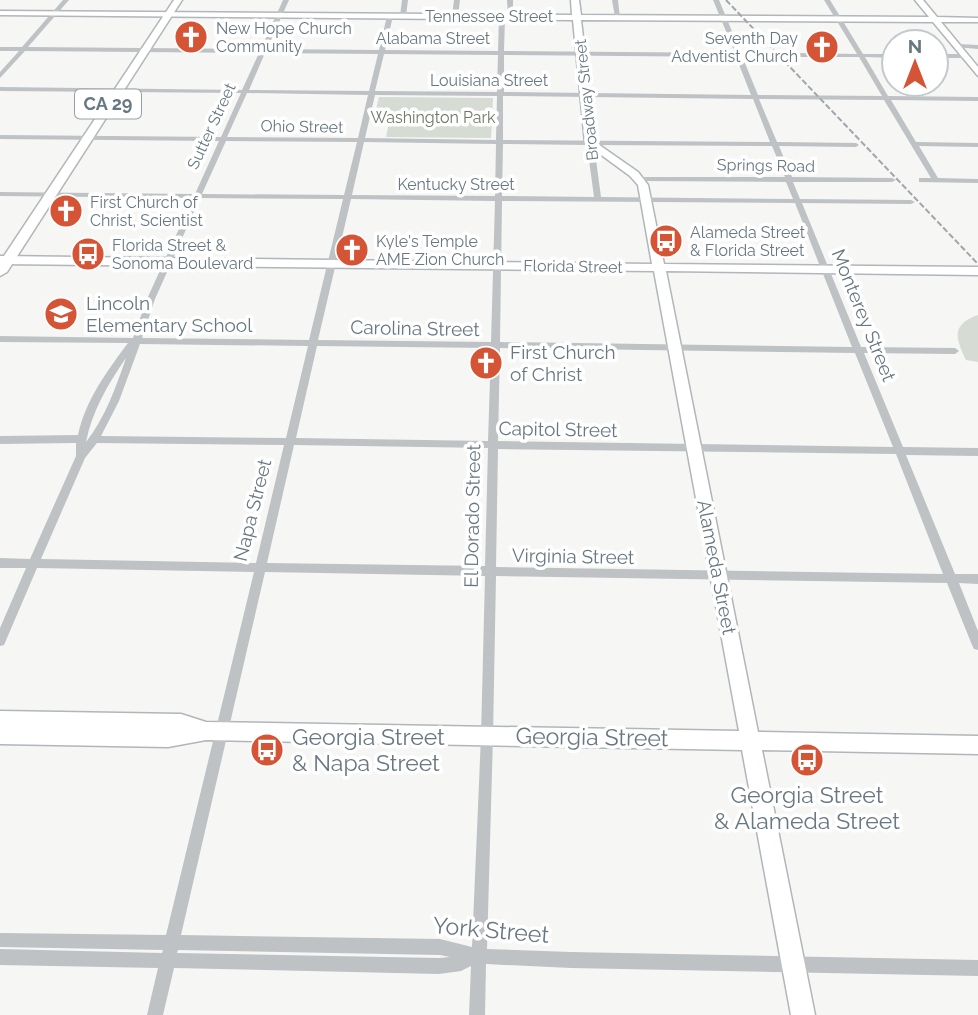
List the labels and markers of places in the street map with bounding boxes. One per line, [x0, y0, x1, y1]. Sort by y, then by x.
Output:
church icon: New Hope Church Community [172, 18, 210, 56]
place label: New Hope Church Community [216, 19, 352, 56]
church icon: Seventh Day Adventist Church [803, 28, 841, 66]
place label: Seventh Day Adventist Church [671, 29, 798, 66]
church icon: First Church of Christ, Scientist [47, 192, 85, 230]
place label: First Church of Christ, Scientist [90, 193, 203, 230]
bus stop icon: Alameda Street & Florida Street [647, 222, 685, 260]
place label: Alameda Street & Florida Street [690, 223, 806, 260]
church icon: Kyle's Temple AME Zion Church [333, 231, 371, 269]
place label: Kyle's Temple AME Zion Church [376, 232, 504, 269]
bus stop icon: Florida Street & Sonoma Boulevard [69, 235, 107, 273]
place label: Florida Street & Sonoma Boulevard [112, 236, 253, 273]
place label: Lincoln Elementary School [86, 292, 253, 336]
school or university icon: Lincoln Elementary School [42, 295, 80, 333]
place label: First Church of Christ [510, 341, 616, 385]
church icon: First Church of Christ [467, 344, 505, 382]
place label: Georgia Street & Napa Street [292, 723, 445, 776]
bus stop icon: Georgia Street & Napa Street [248, 731, 286, 769]
bus stop icon: Georgia Street & Alameda Street [788, 741, 826, 779]
place label: Georgia Street & Alameda Street [714, 781, 900, 834]

